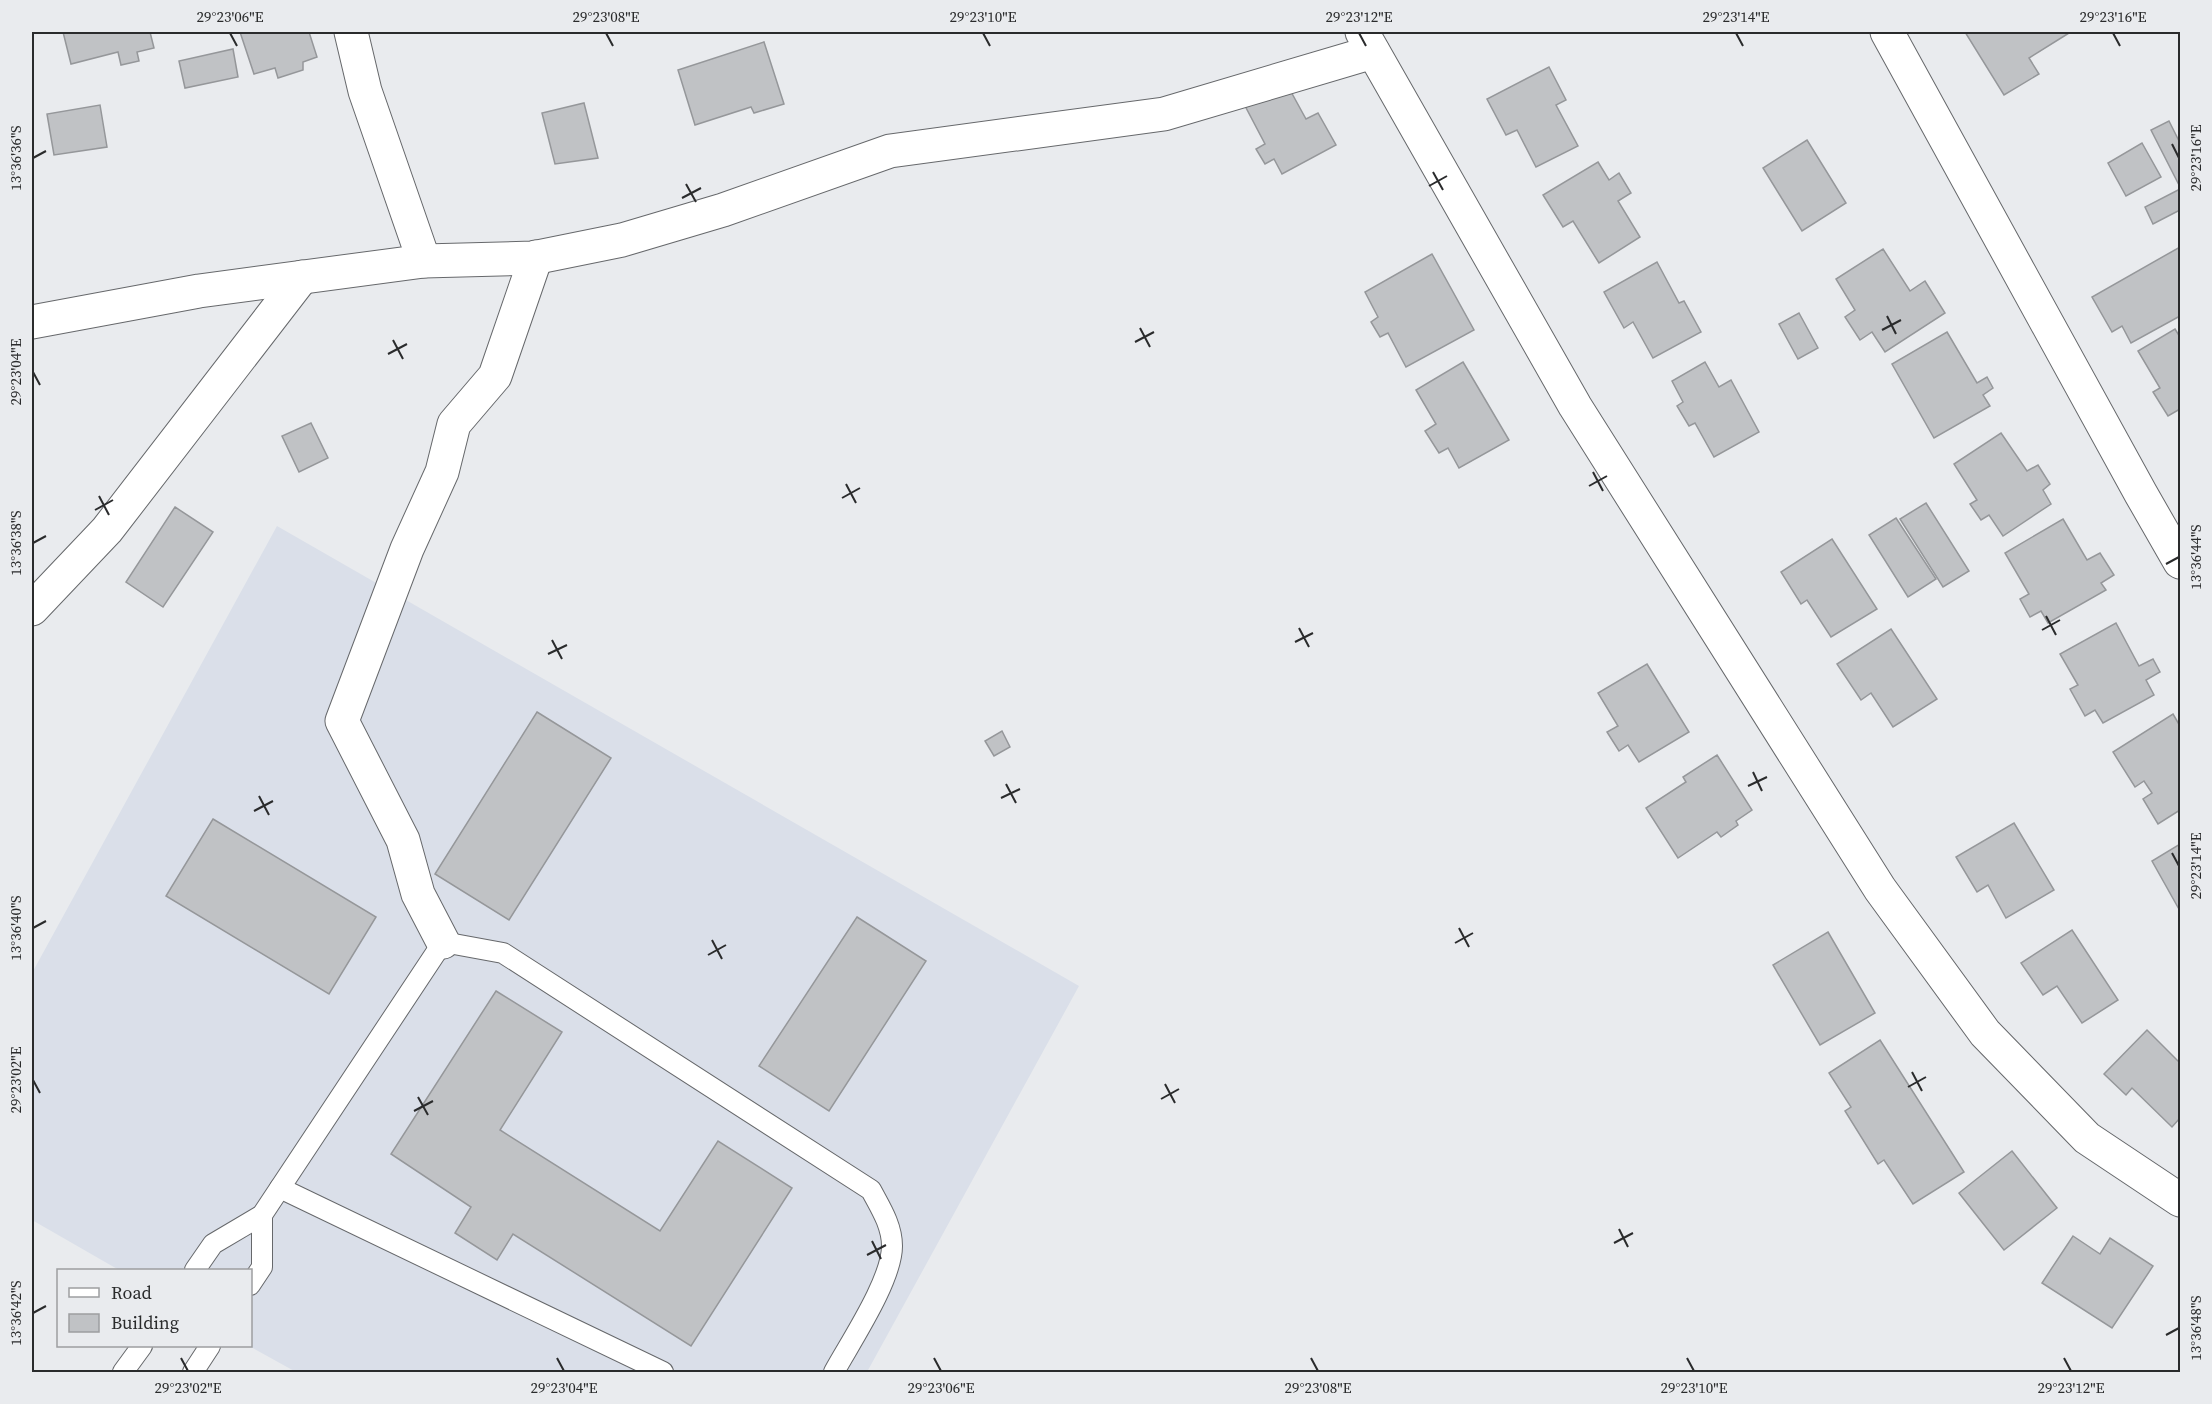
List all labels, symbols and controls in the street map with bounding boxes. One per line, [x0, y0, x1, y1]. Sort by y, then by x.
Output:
text: 29°23'06"E [196, 6, 264, 27]
text: 29°23'08"E [572, 6, 640, 27]
text: 29°23'10"E [949, 6, 1017, 27]
text: 29°23'12"E [1325, 6, 1393, 27]
text: 29°23'14"E [1702, 6, 1770, 27]
text: 29°23'16"E [2079, 6, 2147, 27]
text: 29°23'16"E [2185, 124, 2206, 192]
text: 13°36'36"S [5, 125, 26, 191]
text: 29°23'04"E [5, 338, 26, 406]
text: 13°36'38"S [5, 510, 26, 576]
text: 13°36'44"S [2185, 524, 2206, 590]
text: 29°23'14"E [2185, 832, 2206, 900]
text: 13°36'40"S [5, 895, 26, 961]
text: 29°23'02"E [5, 1046, 26, 1114]
legend [57, 1269, 252, 1347]
text: 13°36'42"S [5, 1280, 26, 1346]
text: Road [111, 1280, 152, 1305]
text: 13°36'48"S [2185, 1295, 2206, 1361]
text: Building [111, 1310, 179, 1335]
text: 29°23'02"E [154, 1377, 222, 1398]
text: 29°23'04"E [530, 1377, 598, 1398]
text: 29°23'06"E [907, 1377, 975, 1398]
text: 29°23'08"E [1284, 1377, 1352, 1398]
text: 29°23'10"E [1660, 1377, 1728, 1398]
text: 29°23'12"E [2037, 1377, 2105, 1398]

